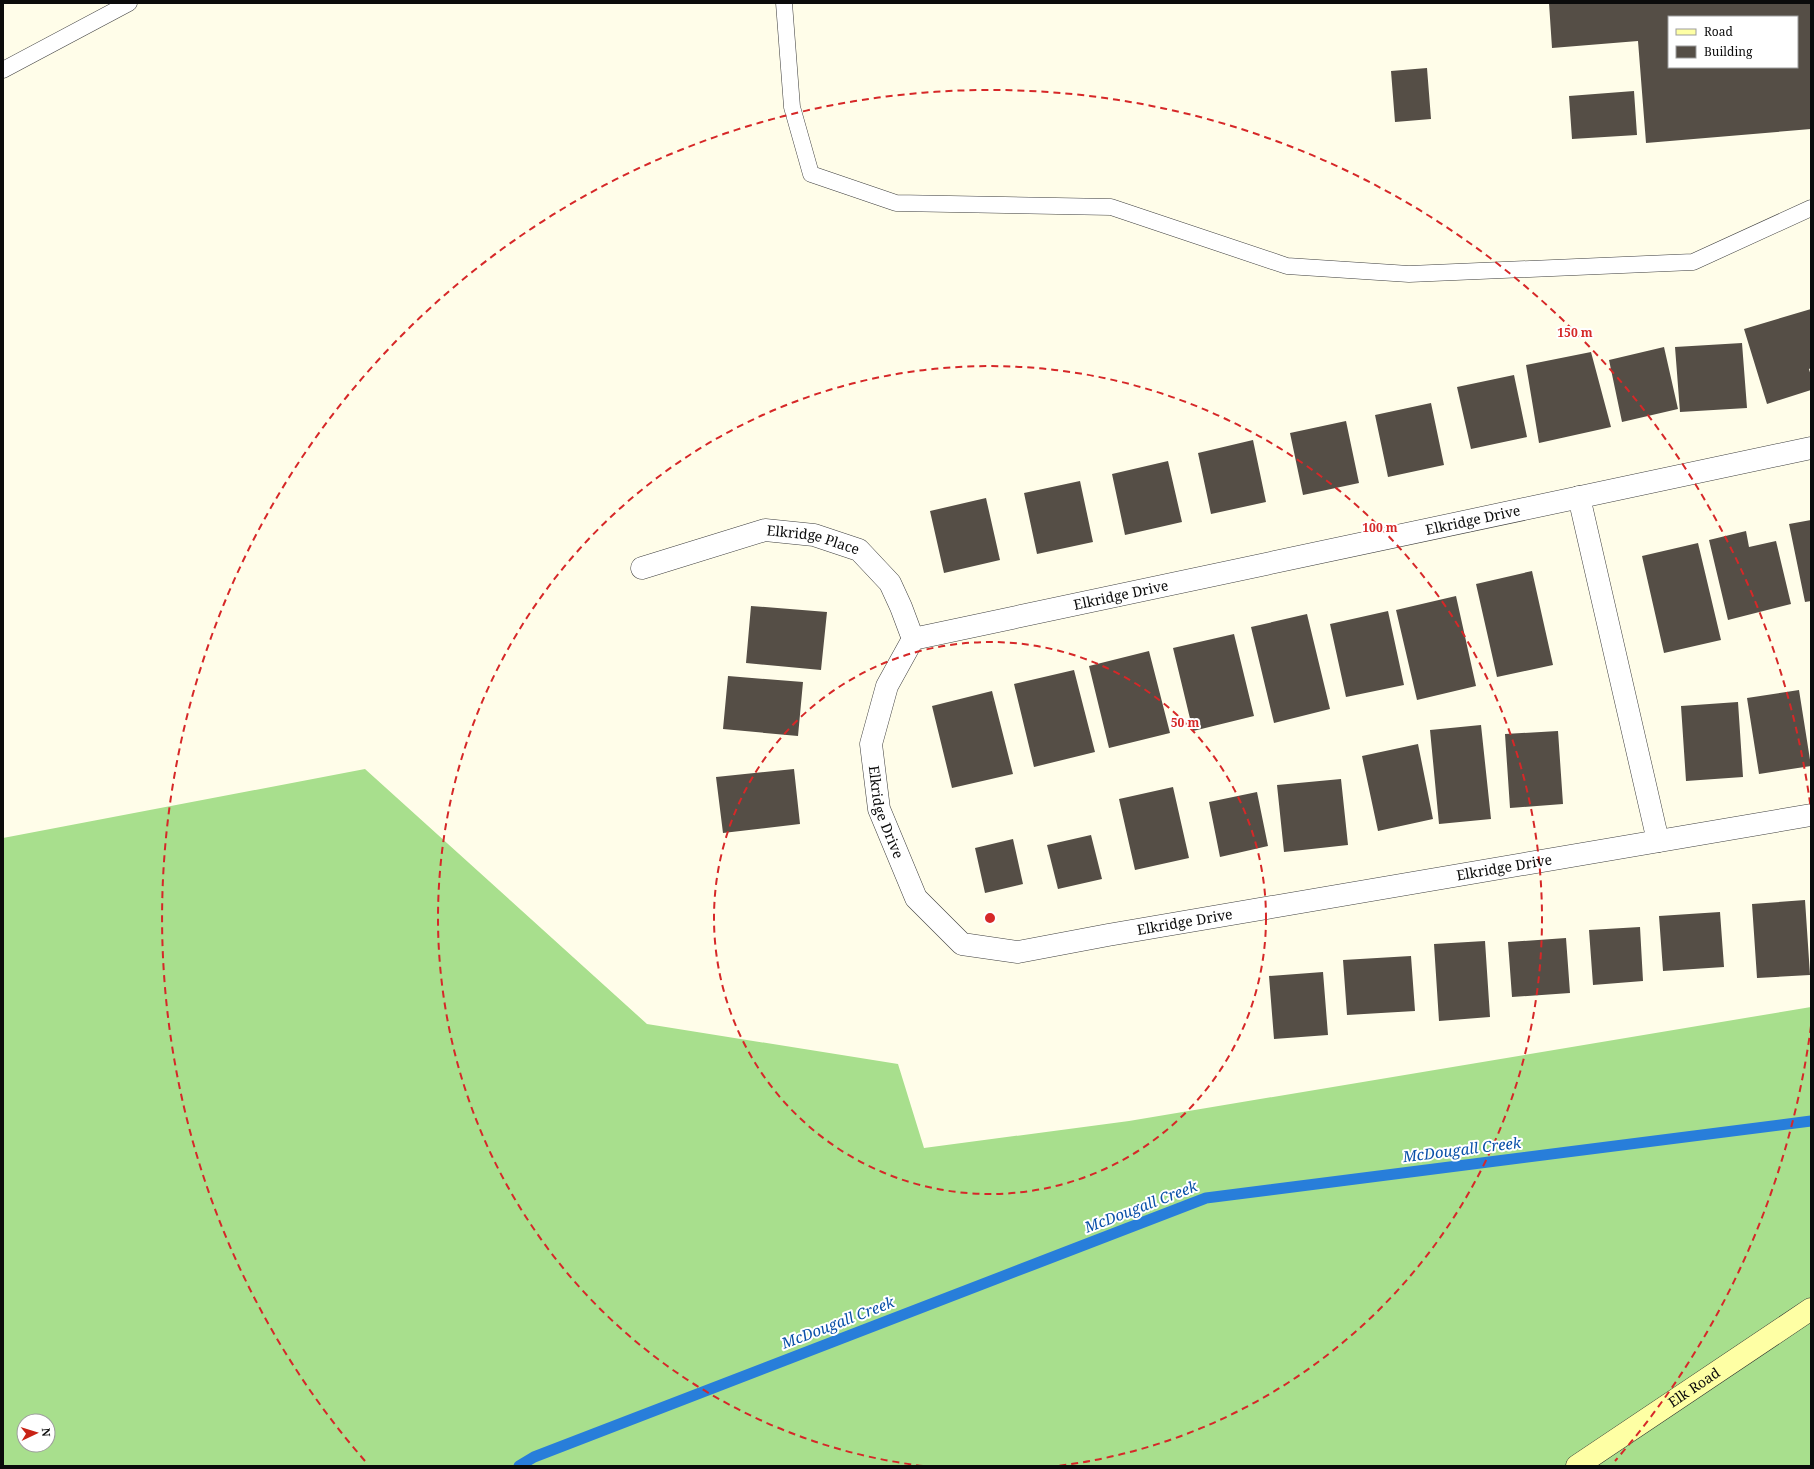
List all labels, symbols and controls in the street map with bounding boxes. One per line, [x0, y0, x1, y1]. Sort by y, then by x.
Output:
legend [1668, 16, 1798, 68]
text: Road [1704, 23, 1734, 40]
text: Building [1704, 43, 1753, 60]
text: 150 m [1557, 324, 1593, 341]
street label: Elkridge Drive [1424, 500, 1522, 539]
text: 100 m [1362, 519, 1398, 536]
street label: Elkridge Place [766, 520, 862, 559]
street label: Elkridge Drive [1072, 575, 1170, 614]
text: 50 m [1171, 714, 1199, 731]
street label: Elkridge Drive [865, 764, 909, 861]
street label: Elkridge Drive [1455, 849, 1553, 884]
street label: Elkridge Drive [1136, 904, 1234, 939]
centre of rings [983, 911, 997, 925]
water label: McDougall Creek [1400, 1132, 1523, 1166]
water label: McDougall Creek [1080, 1175, 1200, 1237]
water label: McDougall Creek [777, 1291, 897, 1353]
street label: Elk Road [1664, 1363, 1724, 1411]
north arrow [16, 1413, 56, 1453]
text: N [39, 1427, 54, 1437]

